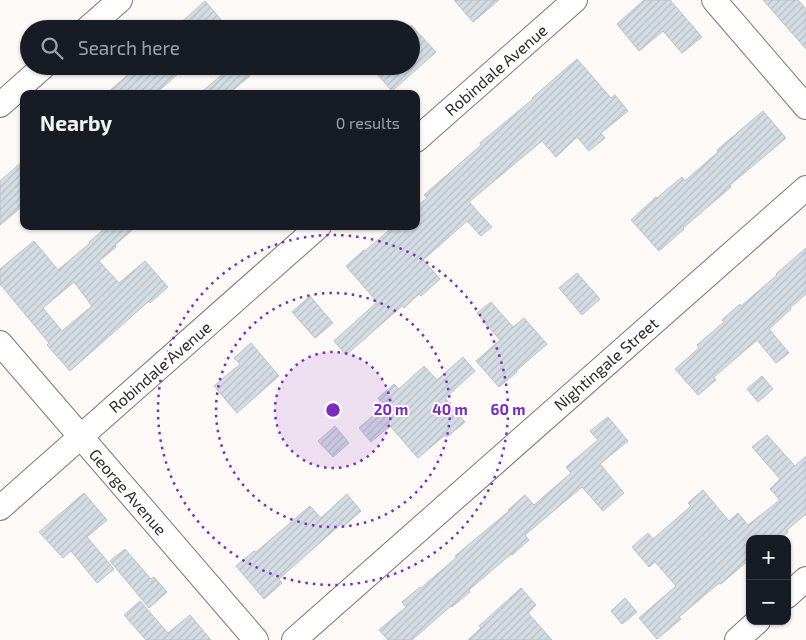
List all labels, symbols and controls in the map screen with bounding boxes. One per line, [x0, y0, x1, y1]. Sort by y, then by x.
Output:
search box [20, 20, 420, 75]
street label: Robindale Avenue [441, 20, 551, 119]
icon: search [38, 34, 66, 62]
text: Search here [78, 36, 180, 59]
text: Nearby [40, 110, 112, 135]
text: 0 results [336, 113, 400, 132]
street label: Nightingale Street [550, 313, 662, 414]
street label: Robindale Avenue [105, 317, 215, 416]
text: 20 m [374, 400, 408, 418]
text: 40 m [432, 400, 468, 418]
text: 60 m [491, 400, 525, 418]
centre of rings [324, 401, 342, 419]
street label: George Avenue [86, 445, 171, 539]
map controls [746, 535, 791, 625]
button: + [746, 535, 791, 580]
button: − [746, 580, 791, 625]

